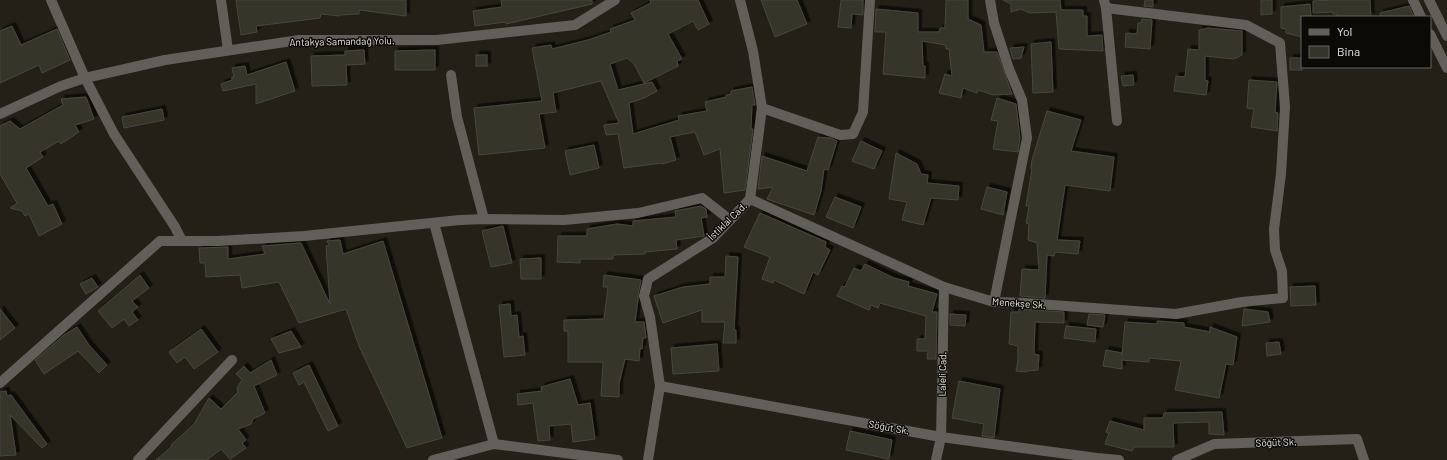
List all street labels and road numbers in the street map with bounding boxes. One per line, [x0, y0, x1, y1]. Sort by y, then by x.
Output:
street label: Antakya Samandağ Yolu. [289, 34, 395, 48]
street label: İstiklal Cad. [705, 199, 749, 243]
street label: Menekşe Sk. [992, 295, 1046, 311]
street label: Laleli Cad. [936, 352, 948, 396]
street label: Söğüt Sk. [868, 418, 910, 436]
street label: Söğüt Sk. [1255, 435, 1297, 449]

